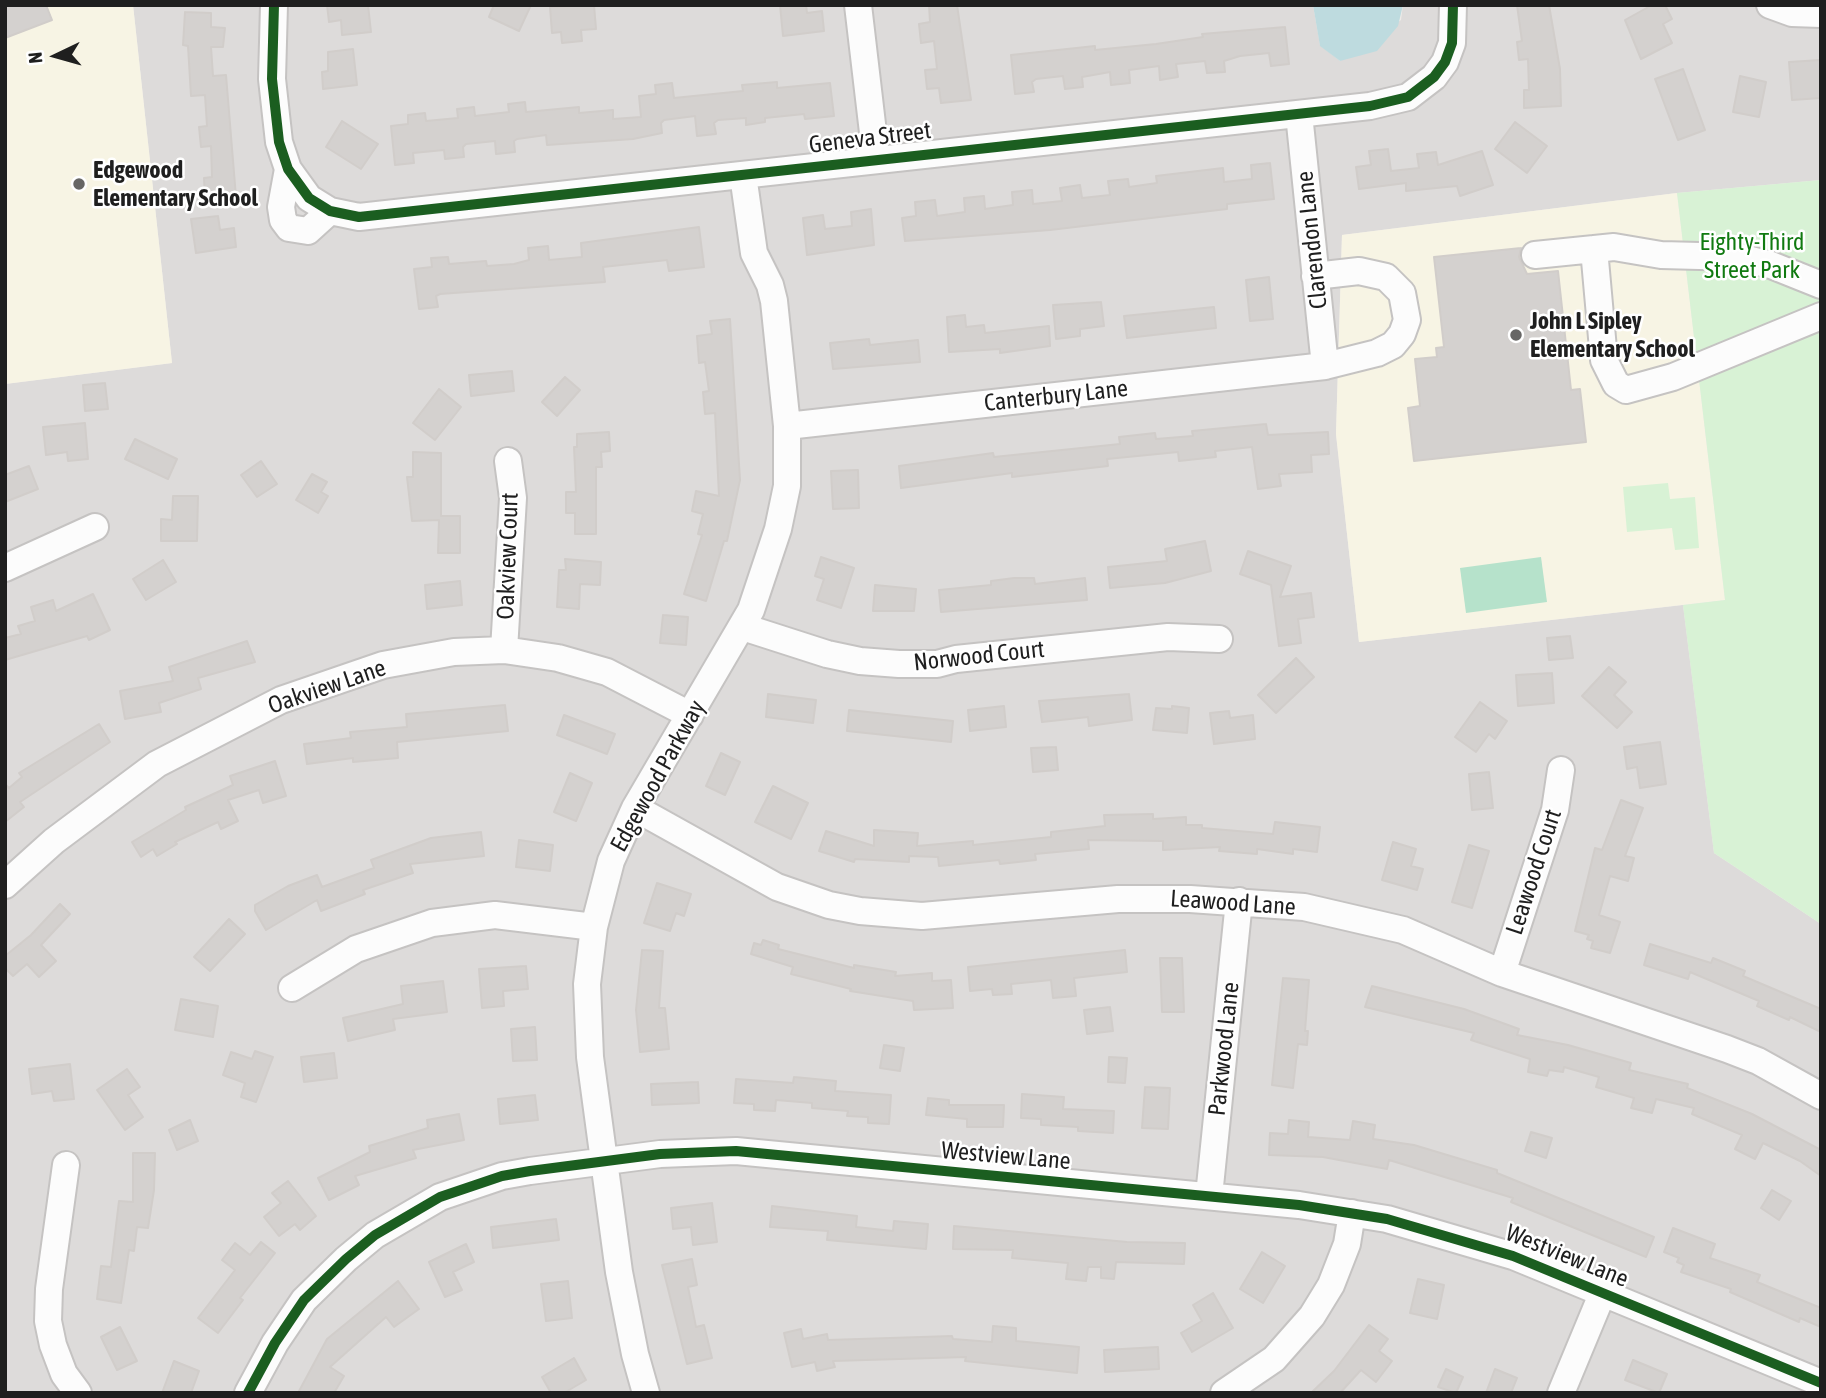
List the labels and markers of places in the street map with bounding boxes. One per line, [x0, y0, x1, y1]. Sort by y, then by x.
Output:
place label: Edgewood Elementary School [93, 156, 258, 212]
marker: Edgewood Elementary School [71, 176, 87, 192]
place label: John L Sipley Elementary School [1530, 307, 1695, 363]
marker: John L Sipley Elementary School [1508, 327, 1524, 343]

